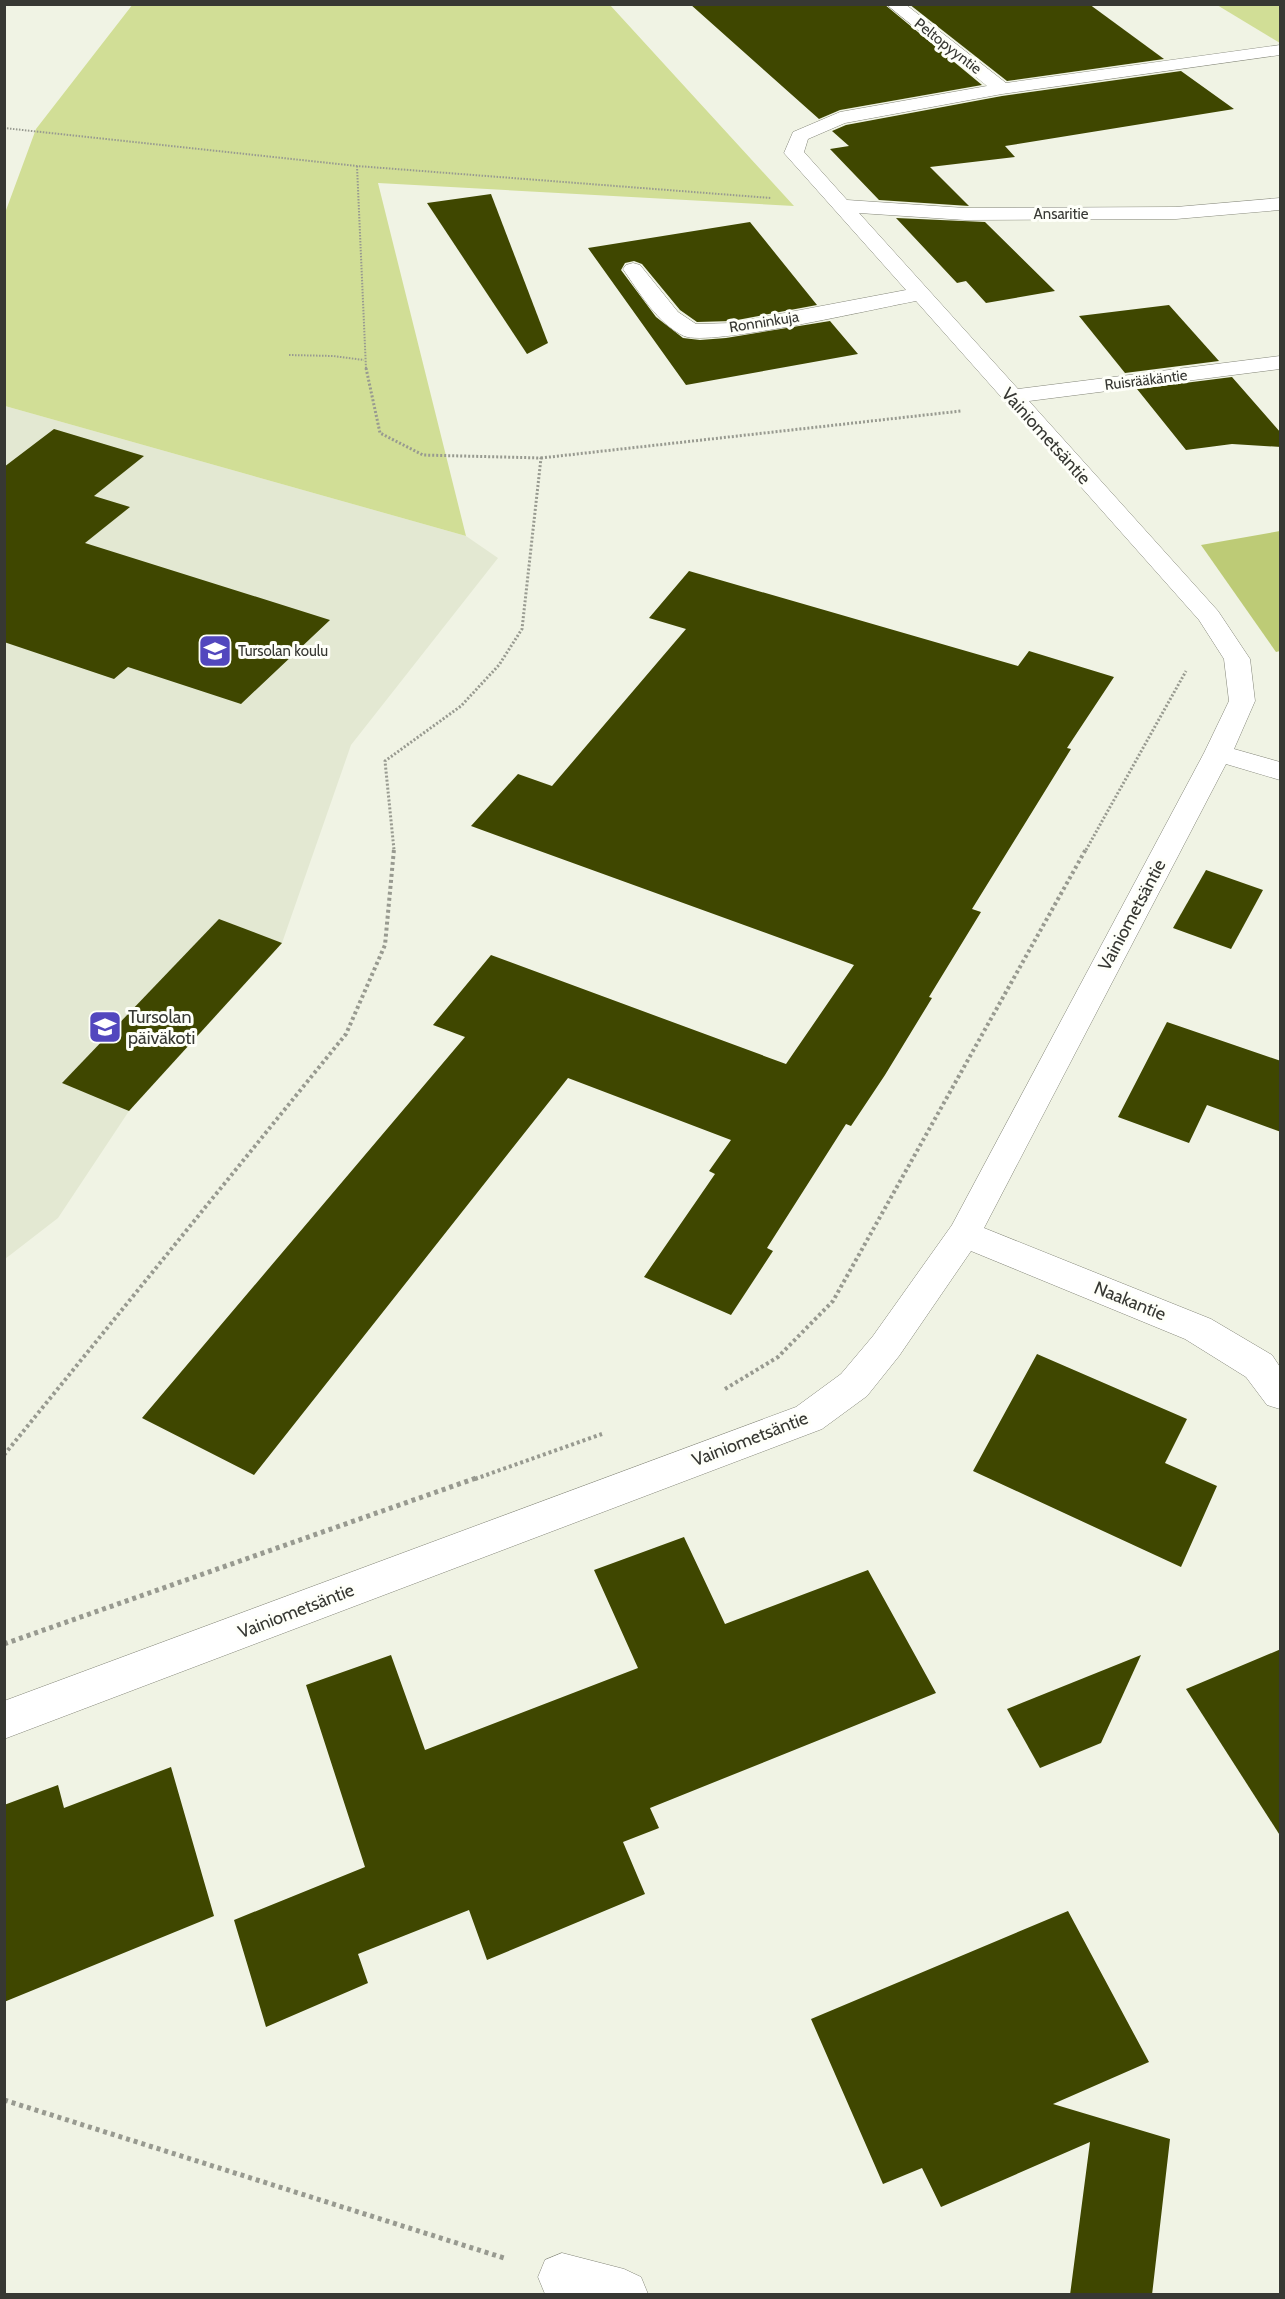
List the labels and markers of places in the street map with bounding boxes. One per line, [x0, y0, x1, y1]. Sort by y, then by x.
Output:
school or university icon: Tursolan koulu [197, 633, 233, 669]
place label: Tursolan koulu [238, 642, 328, 660]
place label: Tursolan päiväkoti [128, 1006, 195, 1049]
school or university icon: Tursolan päiväkoti [87, 1009, 123, 1045]

